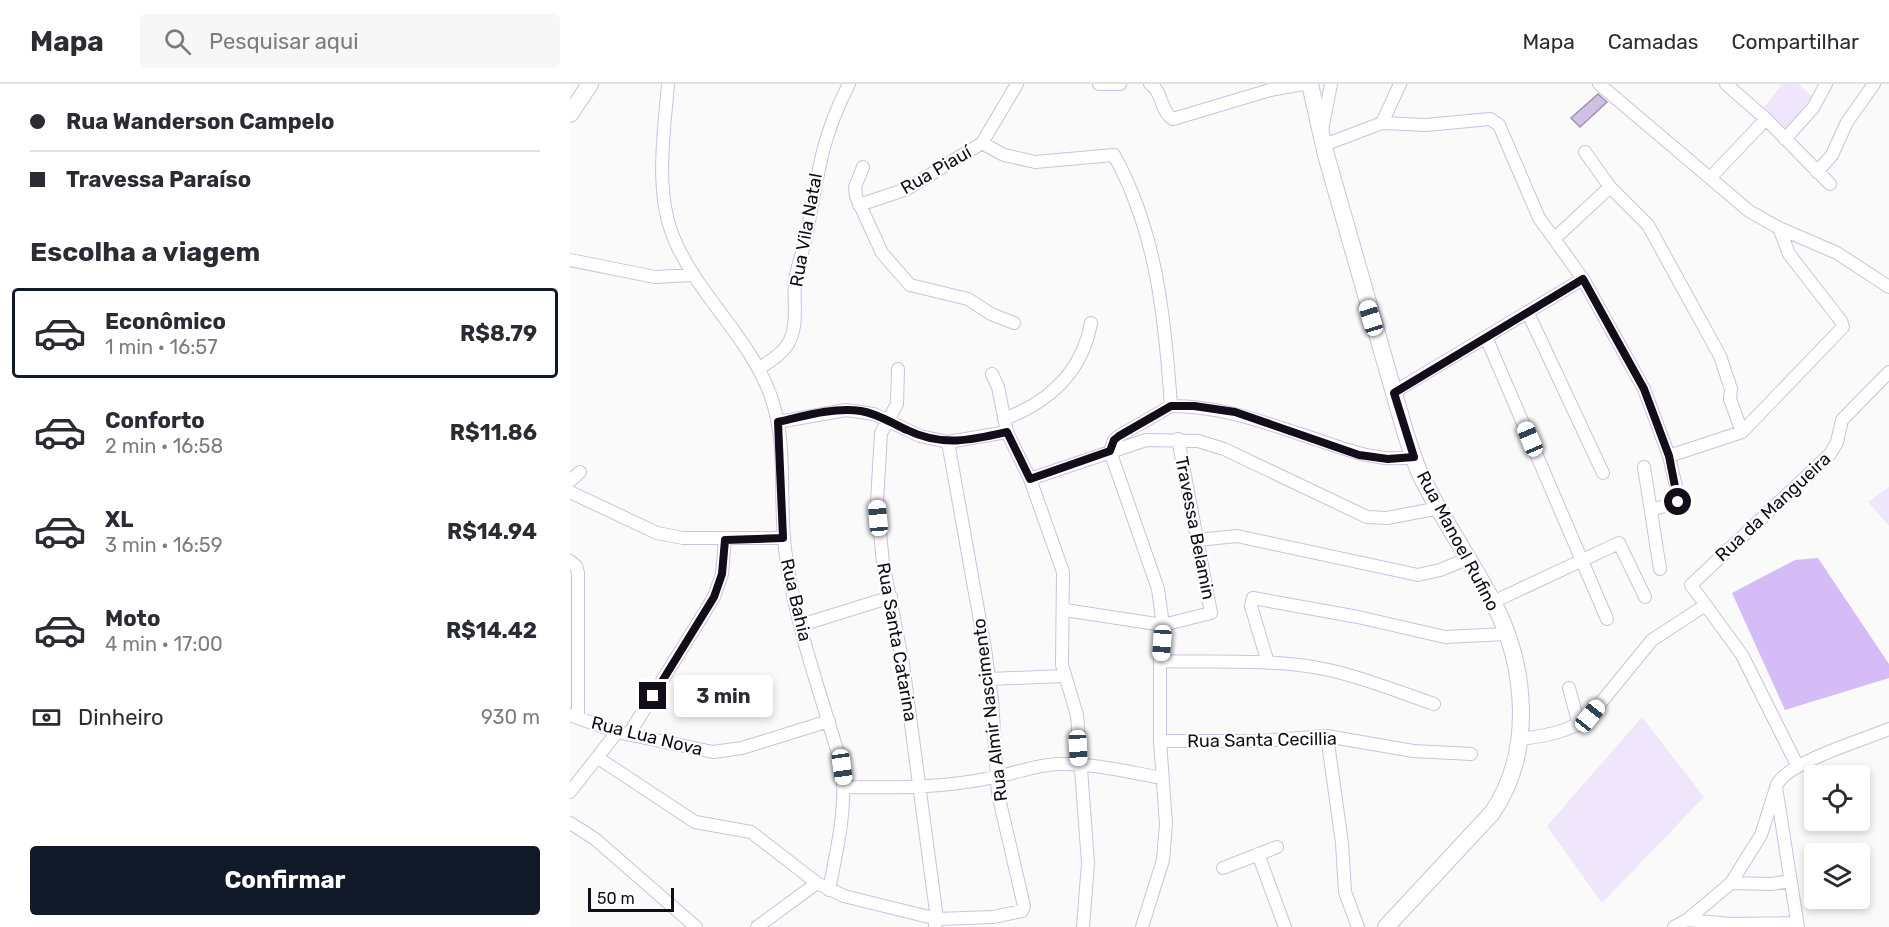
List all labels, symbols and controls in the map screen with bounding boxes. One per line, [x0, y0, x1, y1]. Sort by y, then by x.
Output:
search box [140, 14, 560, 68]
text: Mapa [30, 25, 104, 58]
icon: search [161, 25, 194, 58]
text: Pesquisar aqui [209, 28, 359, 55]
text: Mapa [1522, 29, 1575, 54]
text: Camadas [1608, 29, 1698, 54]
text: Compartilhar [1731, 29, 1859, 54]
text: Rua Wanderson Campelo [66, 108, 334, 135]
street label: Rua Piauí [897, 140, 977, 199]
text: Travessa Paraíso [66, 166, 251, 193]
street label: Rua Vila Natal [785, 171, 827, 289]
text: Escolha a viagem [30, 236, 260, 268]
car [1357, 298, 1385, 338]
icon: car [33, 306, 87, 360]
text: Econômico [105, 308, 226, 335]
text: R$8.79 [460, 320, 537, 347]
text: 1 min · 16:57 [105, 335, 217, 359]
icon: car [33, 405, 87, 459]
text: Conforto [105, 407, 205, 434]
text: R$11.86 [450, 419, 537, 446]
car [1515, 419, 1545, 459]
text: 2 min · 16:58 [105, 434, 223, 458]
street label: Rua da Mangueira [1711, 448, 1835, 566]
street label: Travessa Belamin [1170, 454, 1220, 602]
street label: Rua Manoel Rufino [1412, 467, 1504, 615]
route start [1664, 488, 1691, 515]
car [867, 499, 889, 537]
icon: car [33, 504, 87, 558]
text: XL [105, 506, 133, 533]
text: R$14.94 [447, 518, 537, 545]
text: 3 min · 16:59 [105, 533, 223, 557]
street label: Rua Bahia [776, 557, 816, 643]
street label: Rua Santa Catarina [872, 561, 922, 723]
icon: car [33, 603, 87, 657]
text: Moto [105, 605, 160, 632]
text: R$14.42 [446, 617, 537, 644]
street label: Rua Almir Nascimento [968, 617, 1012, 803]
car [1152, 624, 1172, 662]
text: 4 min · 17:00 [105, 632, 223, 656]
callout: 3 min [674, 675, 773, 717]
route end [639, 682, 666, 709]
text: 3 min [696, 684, 751, 708]
car [1572, 696, 1608, 736]
icon: cash [30, 701, 63, 734]
text: Dinheiro [78, 704, 164, 731]
text: 930 m [481, 705, 540, 729]
street label: Rua Lua Nova [589, 712, 705, 760]
street label: Rua Santa Cecillia [1187, 728, 1337, 752]
car [1068, 730, 1088, 766]
car [831, 748, 853, 786]
map controls [1804, 765, 1870, 909]
button: locate [1804, 765, 1870, 831]
button: layers [1804, 843, 1870, 909]
button: Confirmar [30, 846, 540, 915]
scale bar [588, 885, 674, 912]
text: 50 m [597, 889, 635, 908]

